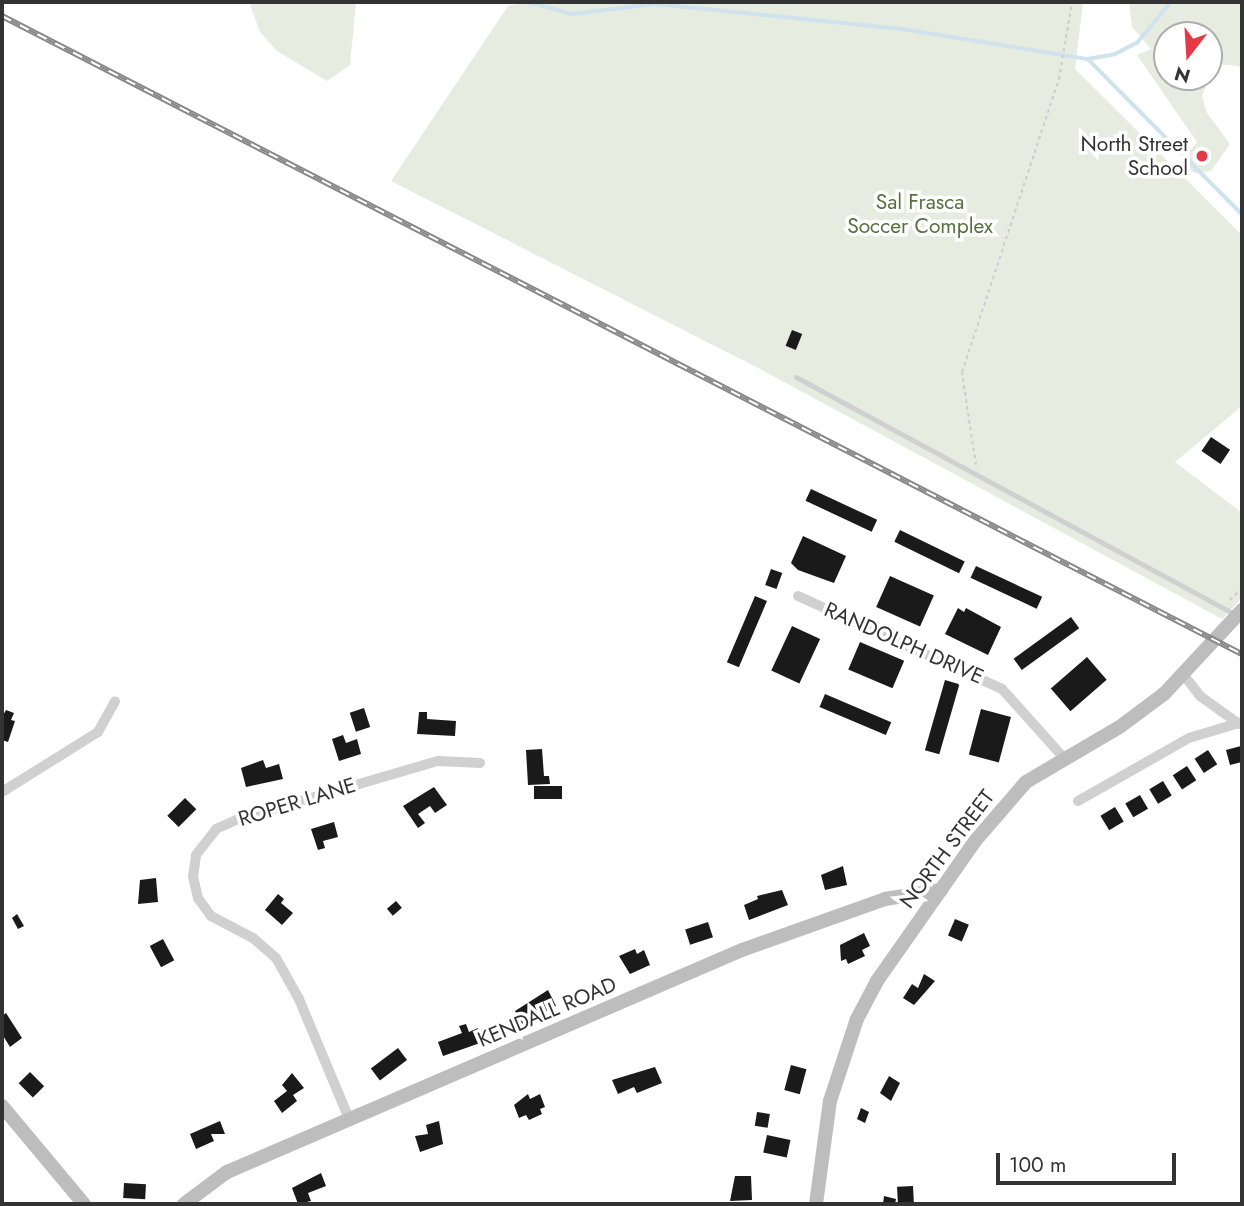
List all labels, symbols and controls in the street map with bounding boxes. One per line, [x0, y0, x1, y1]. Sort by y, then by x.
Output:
north arrow [1153, 21, 1223, 91]
text: N [1171, 60, 1193, 90]
place label: North Street School [1081, 131, 1188, 181]
marker: North Street School [1194, 148, 1210, 164]
park label: Sal Frasca Soccer Complex [847, 189, 993, 239]
street label: RANDOLPH DRIVE [820, 597, 988, 689]
street label: ROPER LANE [235, 772, 359, 832]
street label: NORTH STREET [894, 785, 1000, 913]
street label: KENDALL ROAD [474, 971, 620, 1053]
scale bar [999, 1140, 1179, 1184]
text: 100 m [1009, 1150, 1066, 1180]

